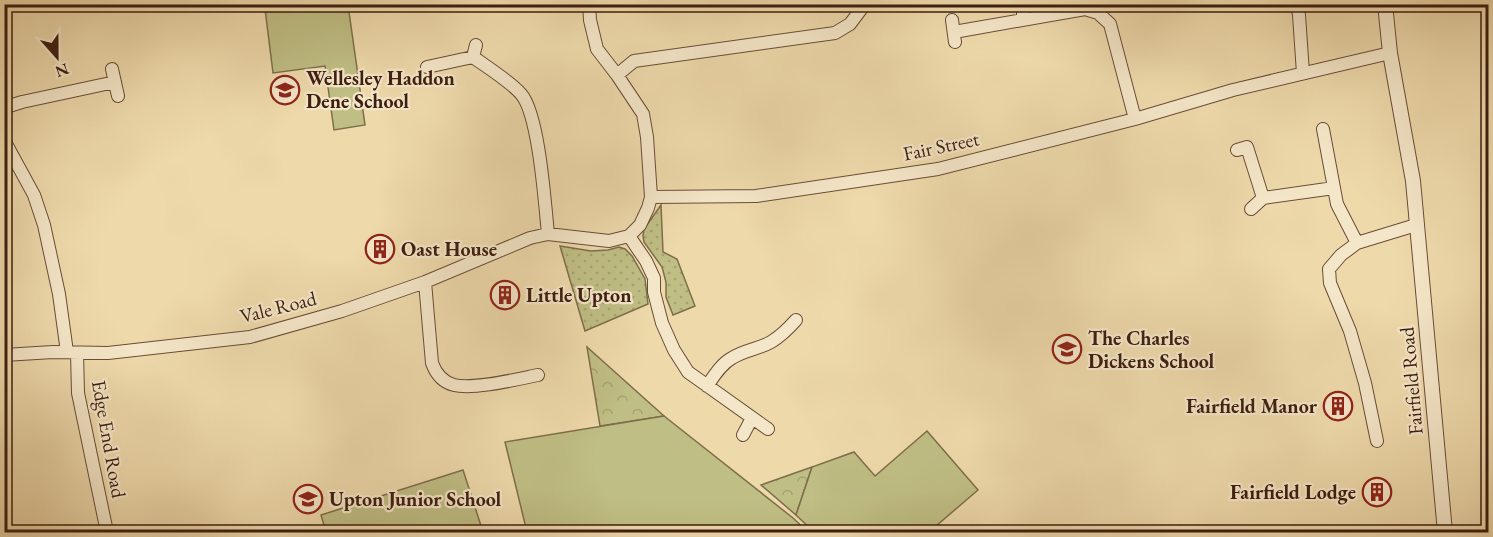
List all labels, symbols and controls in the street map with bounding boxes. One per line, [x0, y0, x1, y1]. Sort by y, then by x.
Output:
north arrow [27, 27, 87, 87]
text: N [52, 58, 72, 83]
place label: Wellesley Haddon Dene School [306, 65, 455, 114]
school or university icon: Wellesley Haddon Dene School [269, 74, 301, 106]
street label: Fair Street [901, 125, 982, 167]
building icon: Oast House [364, 233, 396, 265]
place label: Oast House [401, 236, 497, 262]
building icon: Little Upton [489, 279, 521, 311]
place label: Little Upton [526, 282, 631, 308]
street label: Vale Road [237, 285, 320, 329]
place label: The Charles Dickens School [1088, 325, 1215, 374]
street label: Fairfield Road [1393, 325, 1429, 436]
school or university icon: The Charles Dickens School [1051, 333, 1083, 365]
street label: Edge End Road [86, 378, 132, 501]
building icon: Fairfield Manor [1322, 390, 1354, 422]
place label: Fairfield Manor [1186, 393, 1318, 419]
building icon: Fairfield Lodge [1361, 476, 1393, 508]
place label: Fairfield Lodge [1230, 479, 1356, 505]
school or university icon: Upton Junior School [292, 483, 324, 515]
place label: Upton Junior School [329, 486, 502, 512]

